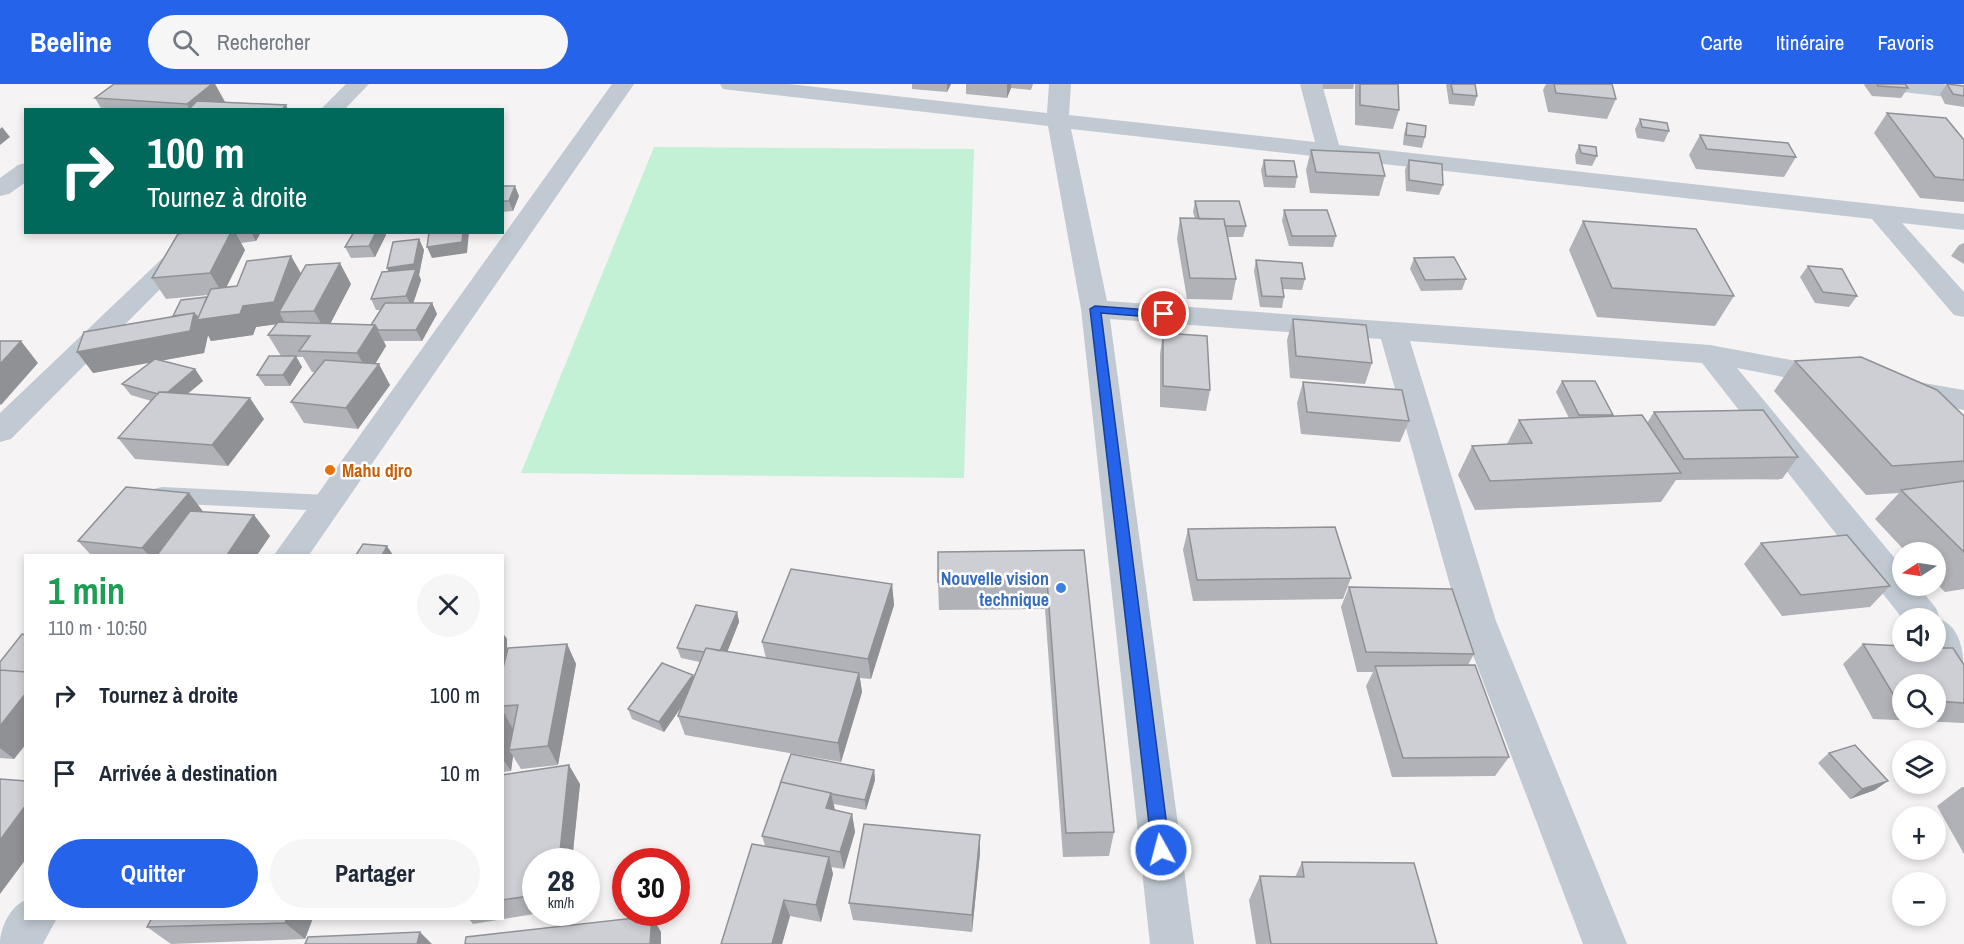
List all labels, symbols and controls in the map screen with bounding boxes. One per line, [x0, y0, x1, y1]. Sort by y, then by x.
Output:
search box [148, 15, 568, 69]
text: Beeline [30, 23, 112, 61]
icon: search [169, 26, 202, 59]
text: Rechercher [217, 27, 310, 57]
text: Carte [1700, 28, 1743, 57]
text: Itinéraire [1776, 28, 1844, 57]
text: Favoris [1877, 28, 1934, 57]
text: 100 m [147, 125, 245, 181]
icon: right [48, 132, 126, 210]
text: Tournez à droite [147, 179, 307, 215]
pin [1138, 288, 1189, 339]
icon: arrive [1147, 297, 1180, 330]
place label: Mahu djro [342, 458, 413, 483]
marker: Mahu djro [323, 463, 337, 477]
north arrow [1892, 542, 1946, 596]
map controls [1892, 542, 1946, 926]
place label: Nouvelle vision technique [941, 566, 1049, 612]
text: 1 min [48, 567, 125, 615]
button: close [417, 574, 480, 637]
marker: Nouvelle vision technique [1054, 581, 1068, 595]
button: sound [1892, 608, 1946, 662]
text: 110 m · 10:50 [48, 614, 147, 641]
button: search [1892, 674, 1946, 728]
icon: right [48, 679, 81, 712]
text: Tournez à droite [99, 680, 238, 710]
text: 100 m [430, 680, 480, 710]
button: layers [1892, 740, 1946, 794]
icon: arrive [48, 757, 81, 790]
text: Arrivée à destination [99, 758, 277, 788]
text: 10 m [440, 758, 480, 788]
button: + [1892, 806, 1946, 860]
position arrow [1129, 818, 1193, 882]
button: Quitter [48, 839, 258, 908]
button: Partager [270, 839, 480, 908]
speed limit sign: 30 [612, 848, 690, 926]
text: 28 [547, 860, 575, 900]
button: − [1892, 872, 1946, 926]
text: km/h [548, 892, 574, 913]

